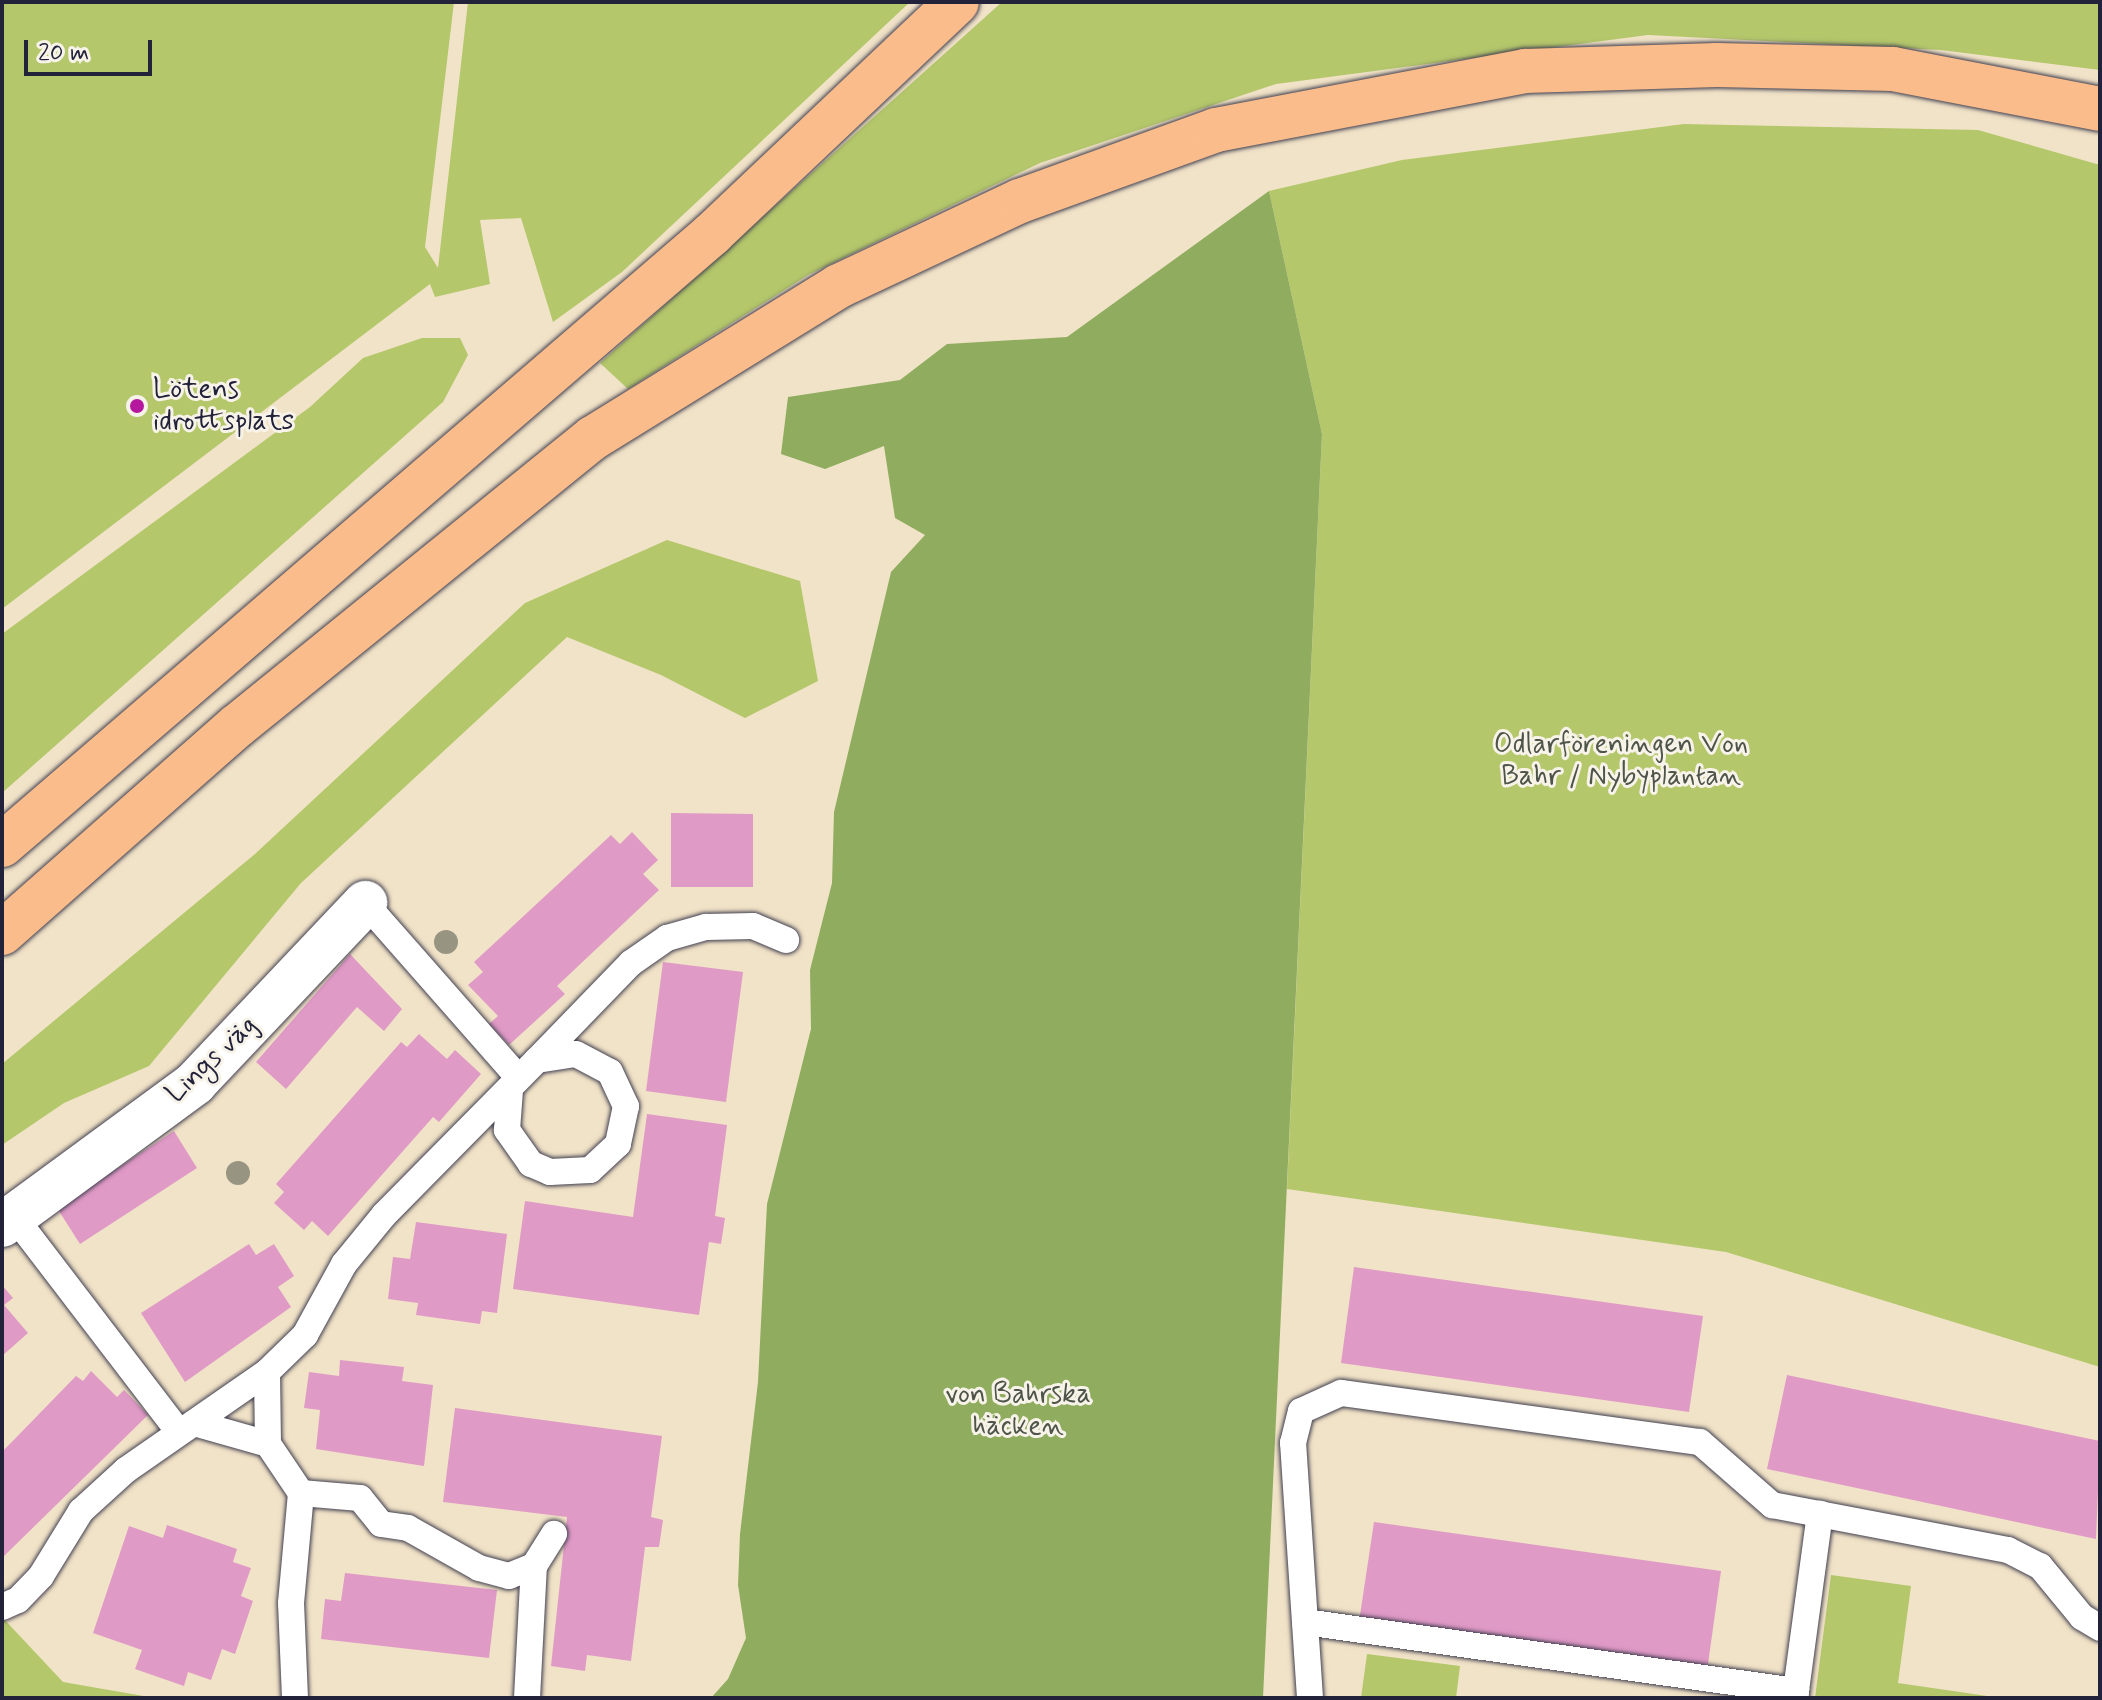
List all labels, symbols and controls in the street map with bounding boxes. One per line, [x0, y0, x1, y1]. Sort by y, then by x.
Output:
scale bar [28, 24, 156, 74]
text: 20 m [38, 38, 89, 69]
place label: Lötens idrottsplats [153, 373, 294, 439]
marker: Lötens idrottsplats [128, 397, 146, 415]
park label: Odlarföreningen Von Bahr / Nybyplantan [1495, 728, 1747, 794]
street label: Lings väg [159, 1009, 265, 1111]
park label: von Bahrska häcken [943, 1378, 1093, 1444]

